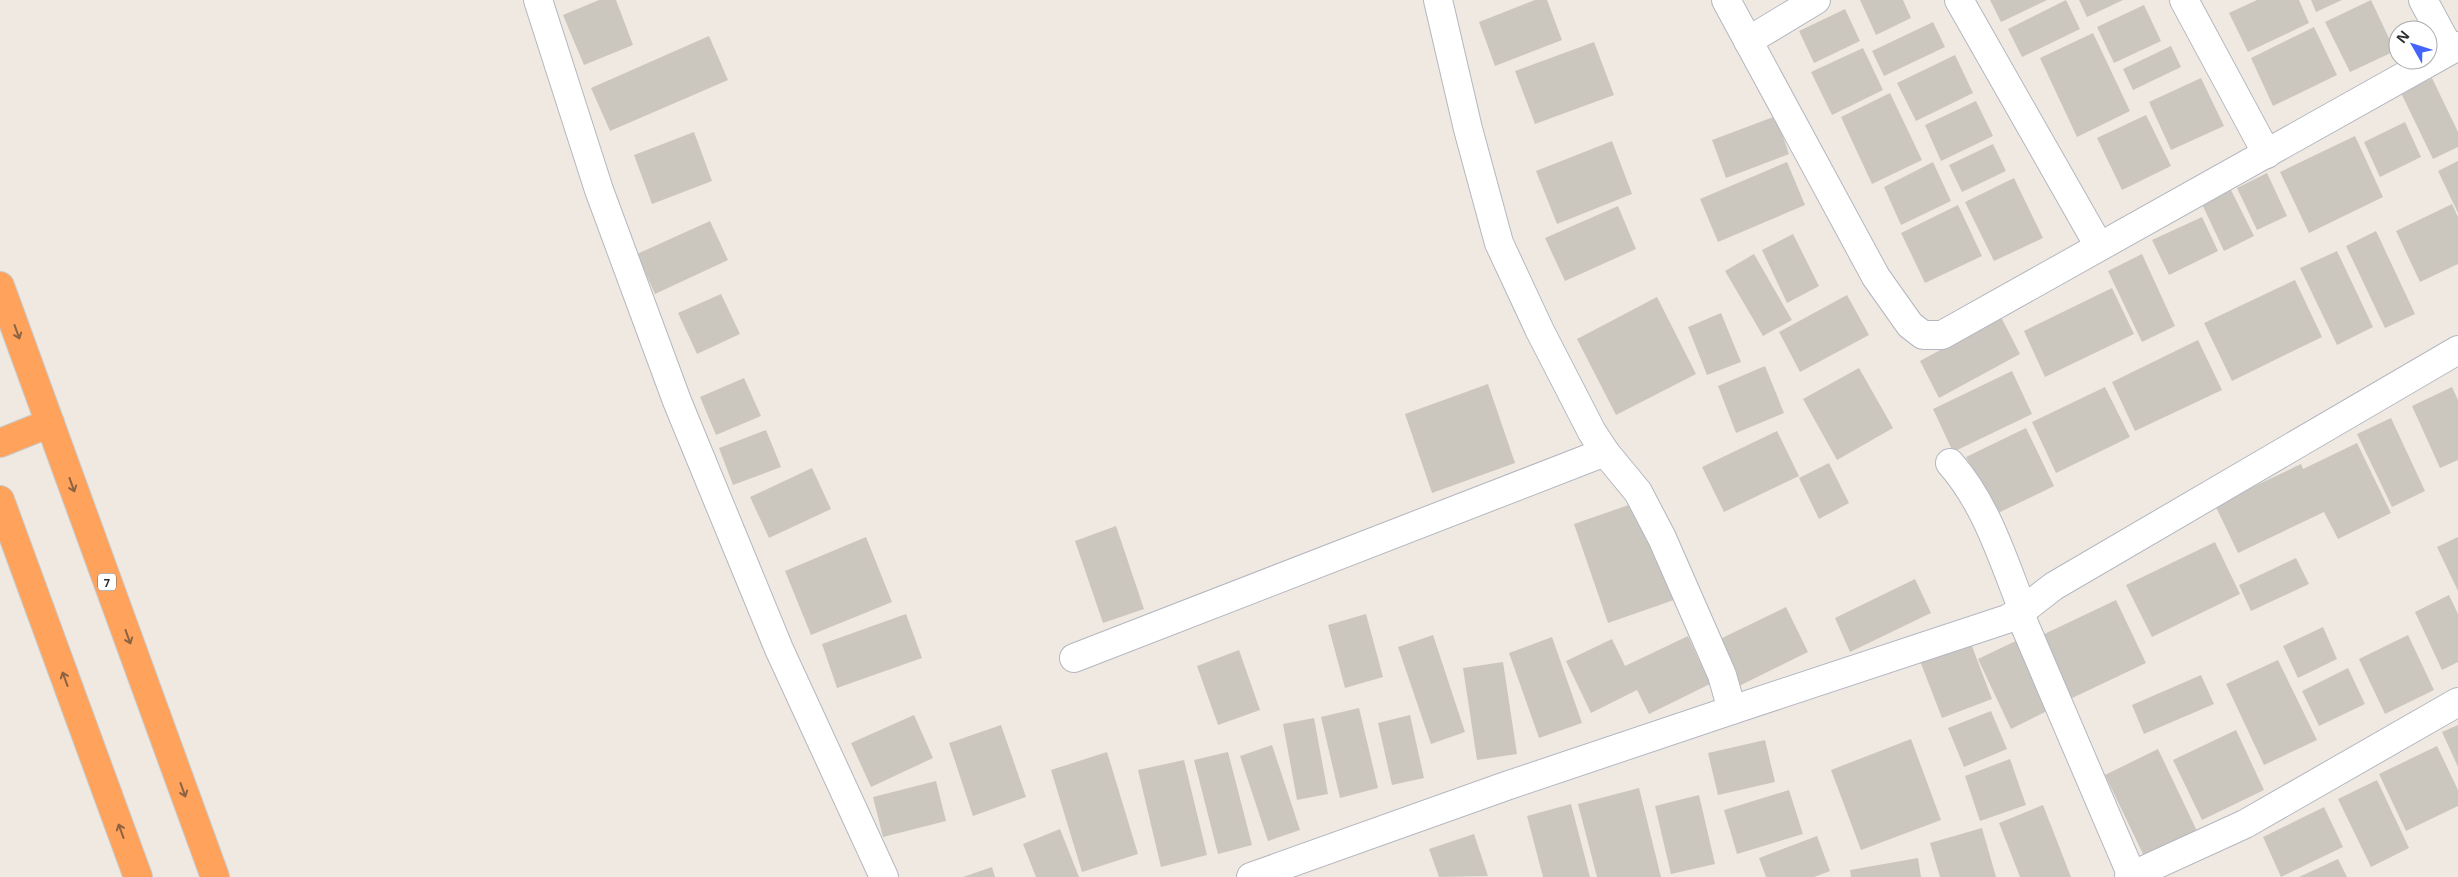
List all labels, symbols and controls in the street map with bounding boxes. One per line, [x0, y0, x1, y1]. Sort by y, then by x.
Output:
north arrow [2388, 20, 2438, 70]
text: N [2392, 26, 2413, 47]
one-way arrow [13, 324, 22, 339]
one-way arrow [68, 477, 77, 492]
road number: 7 [98, 574, 116, 590]
one-way arrow [124, 629, 133, 645]
one-way arrow [60, 671, 69, 687]
one-way arrow [179, 782, 188, 797]
one-way arrow [116, 824, 125, 839]

